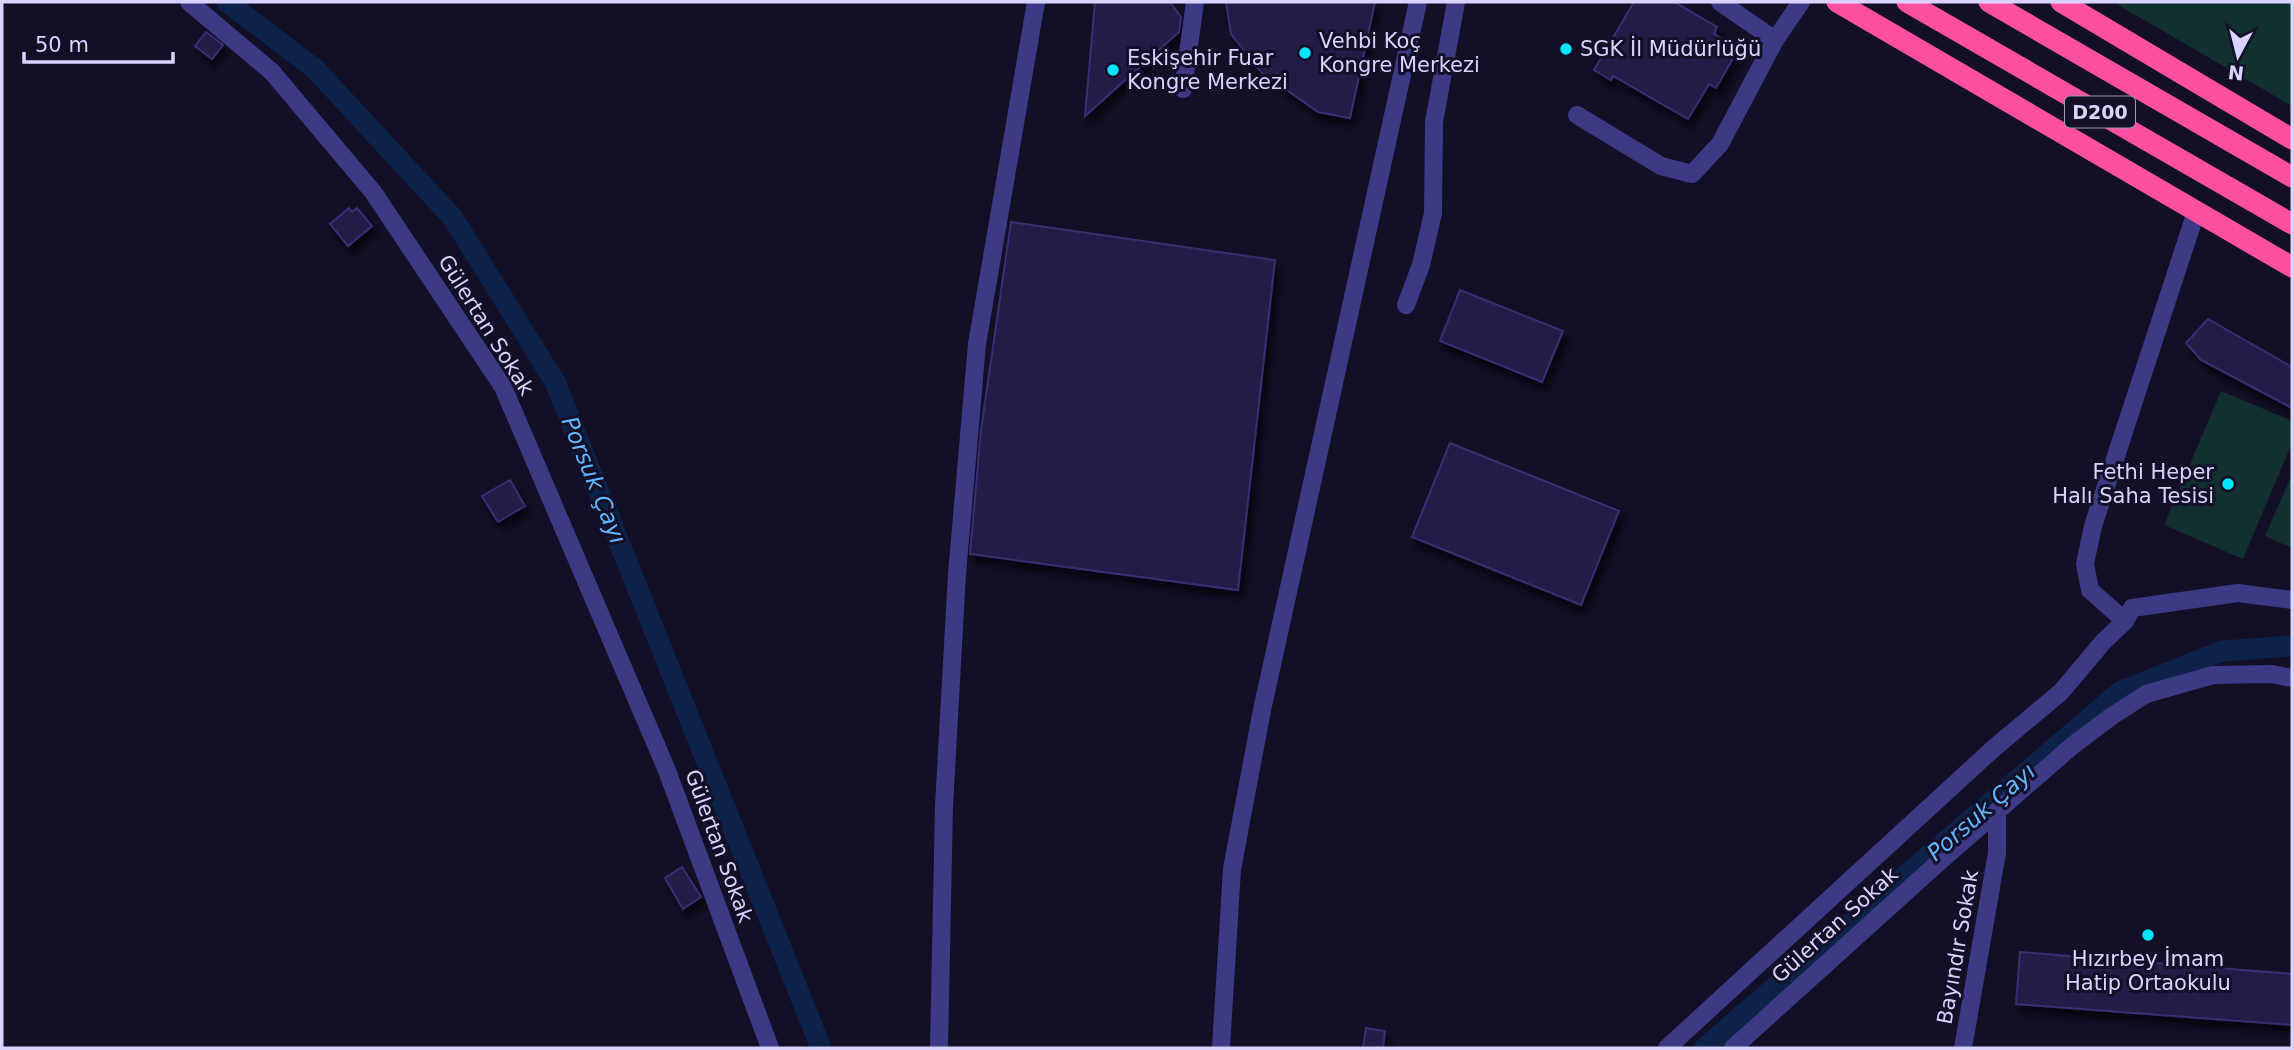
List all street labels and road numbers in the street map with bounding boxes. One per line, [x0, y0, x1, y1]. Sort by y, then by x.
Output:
road number: D200 [2065, 96, 2135, 128]
street label: Gülertan Sokak [433, 250, 539, 400]
street label: Gülertan Sokak [680, 766, 758, 927]
street label: Gülertan Sokak [1767, 862, 1903, 988]
street label: Bayındır Sokak [1933, 867, 1984, 1026]

